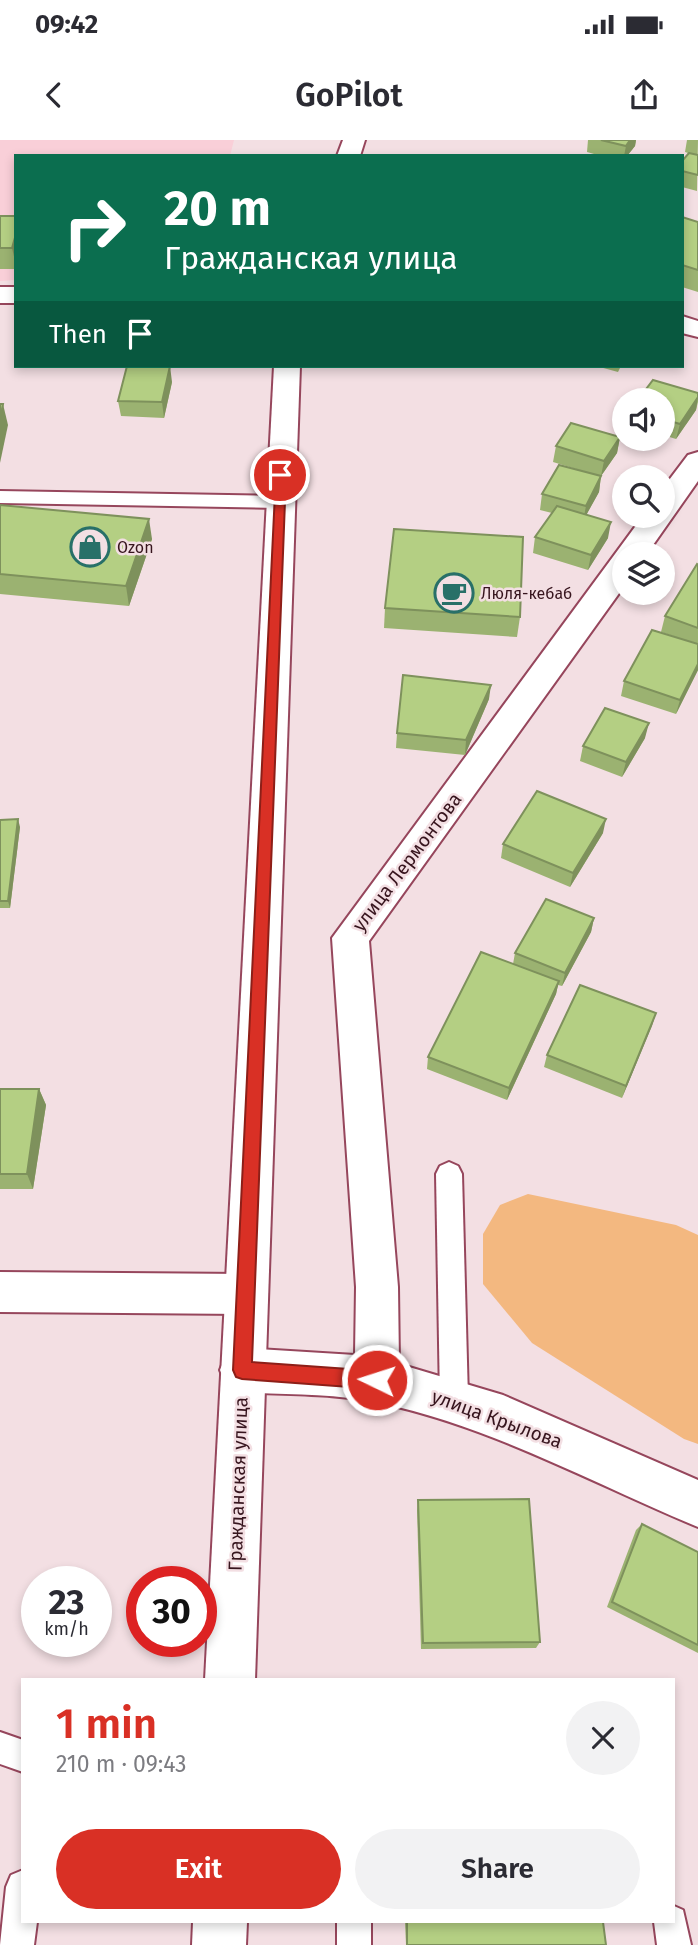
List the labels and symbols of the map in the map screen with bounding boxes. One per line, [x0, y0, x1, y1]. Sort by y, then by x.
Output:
pin [250, 445, 310, 505]
shop icon: Ozon [69, 526, 111, 568]
place label: Ozon [117, 538, 154, 557]
cafe icon: Люля-кебаб [433, 572, 475, 614]
place label: Люля-кебаб [481, 584, 572, 603]
street label: улица Лермонтова [347, 788, 467, 936]
position arrow [340, 1343, 414, 1417]
street label: улица Крылова [429, 1385, 565, 1453]
street label: Гражданская улица [223, 1396, 253, 1572]
speed limit sign: 30 [126, 1566, 217, 1657]

